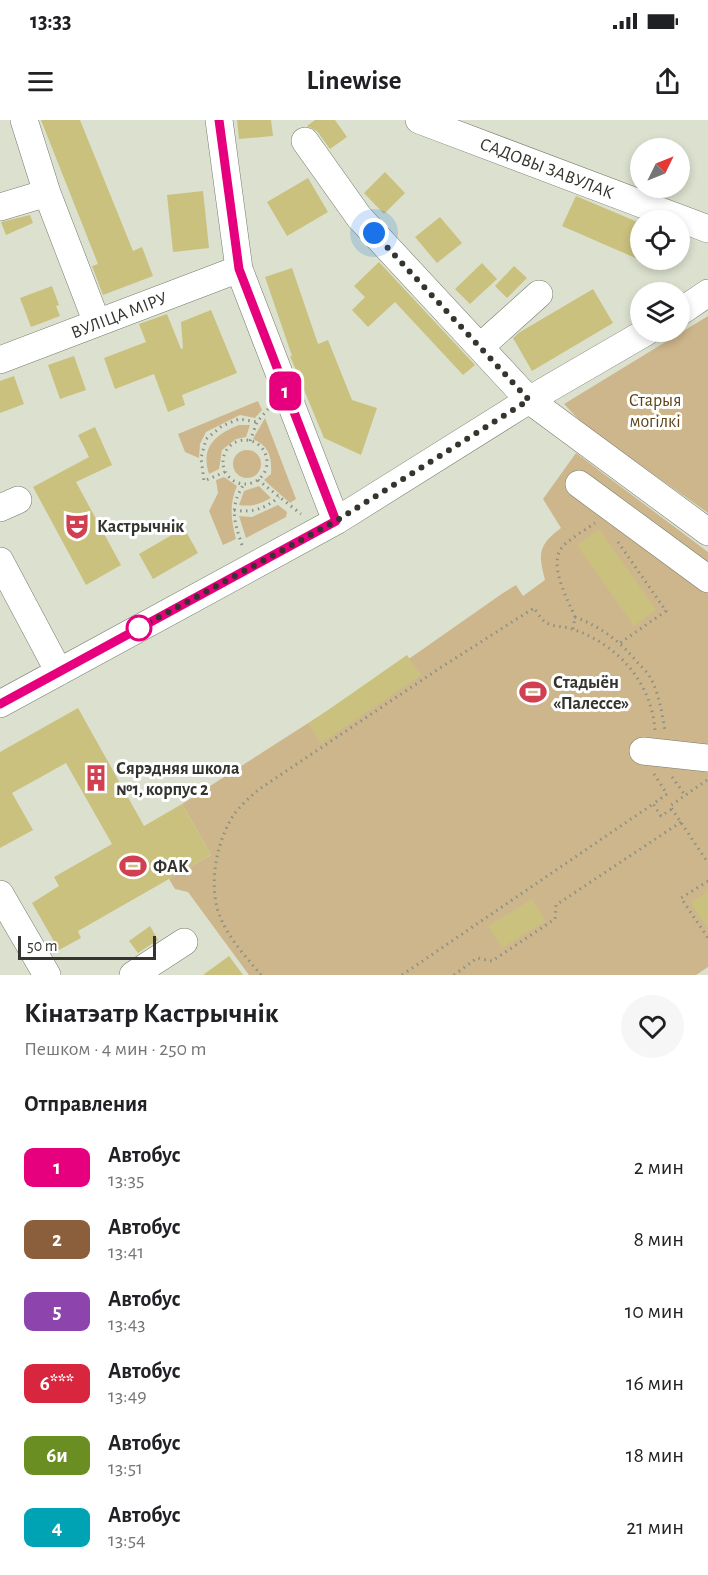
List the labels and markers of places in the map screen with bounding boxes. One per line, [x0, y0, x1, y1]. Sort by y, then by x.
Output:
theatre icon: Кастрычнік [62, 511, 92, 541]
place label: Кастрычнік [97, 518, 184, 536]
unlabelled marker [126, 615, 152, 641]
place label: Стадыён «Палессе» [553, 674, 629, 713]
sports icon: Стадыён «Палессе» [518, 677, 548, 707]
place label: Сярэдняя школа №1, корпус 2 [116, 760, 240, 799]
building icon: Сярэдняя школа №1, корпус 2 [81, 763, 111, 793]
sports icon: ФАК [118, 851, 148, 881]
place label: ФАК [153, 858, 189, 876]

